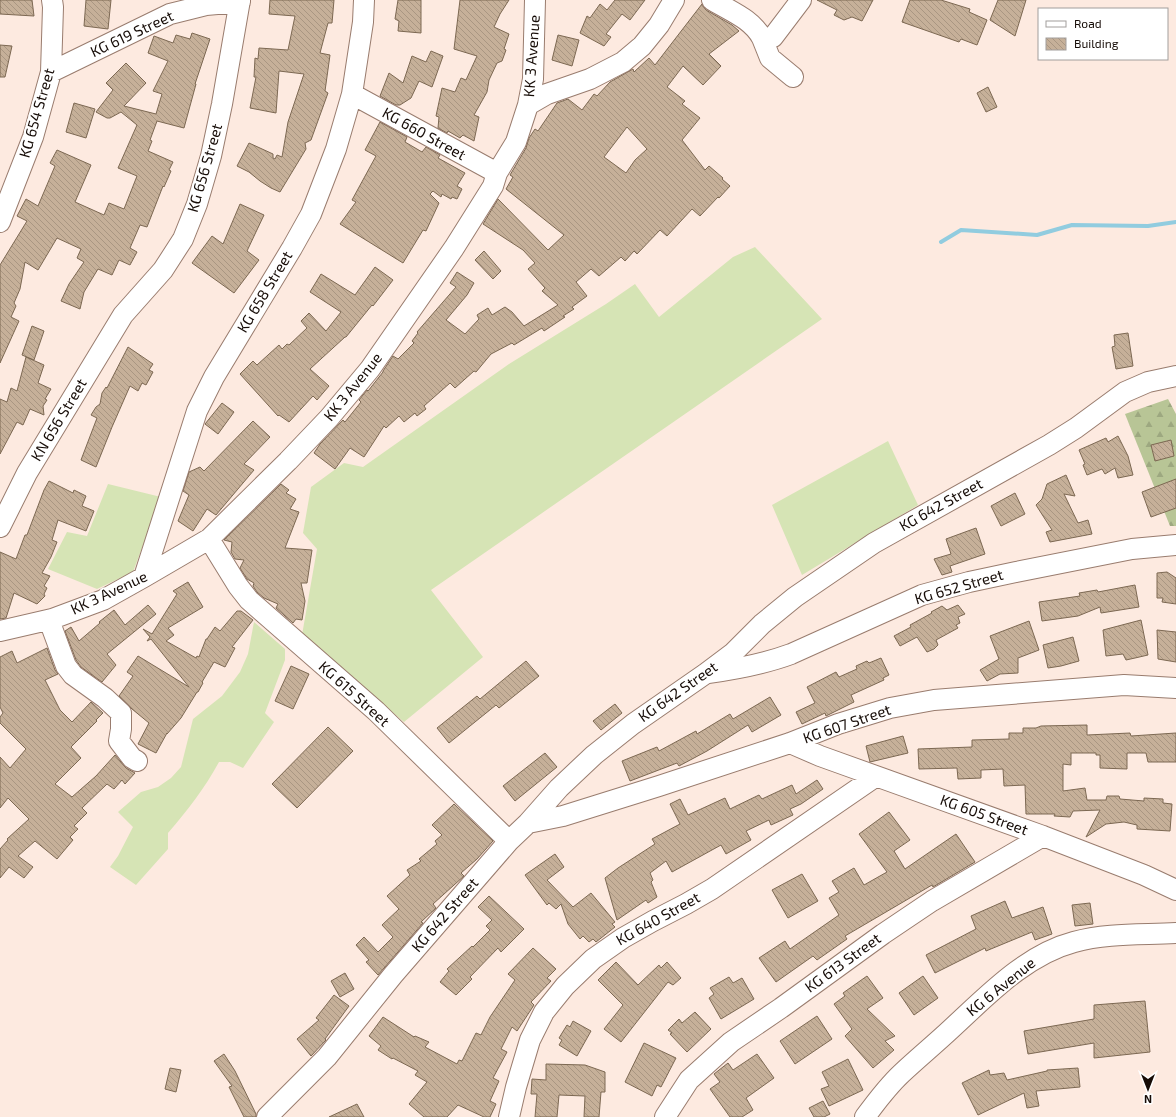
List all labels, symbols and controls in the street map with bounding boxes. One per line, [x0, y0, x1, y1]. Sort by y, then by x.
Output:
street label: KG 619 Street [87, 6, 176, 60]
legend [1038, 8, 1168, 60]
street label: KK 3 Avenue [519, 14, 543, 98]
text: Road [1074, 16, 1102, 30]
text: Building [1074, 36, 1119, 50]
street label: KG 654 Street [15, 66, 57, 160]
street label: KG 660 Street [380, 103, 470, 164]
street label: KG 656 Street [183, 121, 225, 214]
street label: KG 658 Street [233, 247, 296, 336]
street label: KK 3 Avenue [319, 349, 385, 424]
street label: KN 656 Street [26, 375, 90, 464]
street label: KG 642 Street [896, 474, 986, 534]
street label: KG 652 Street [912, 565, 1005, 607]
street label: KK 3 Avenue [67, 567, 150, 618]
street label: KG 615 Street [316, 657, 394, 730]
street label: KG 642 Street [634, 657, 721, 725]
street label: KG 607 Street [800, 700, 893, 746]
street label: KG 605 Street [938, 790, 1031, 838]
street label: KG 642 Street [407, 873, 482, 955]
street label: KG 640 Street [612, 888, 703, 949]
street label: KG 613 Street [801, 929, 884, 996]
street label: KG 6 Avenue [962, 953, 1038, 1019]
north arrow [1128, 1069, 1168, 1109]
text: N [1144, 1093, 1152, 1106]

